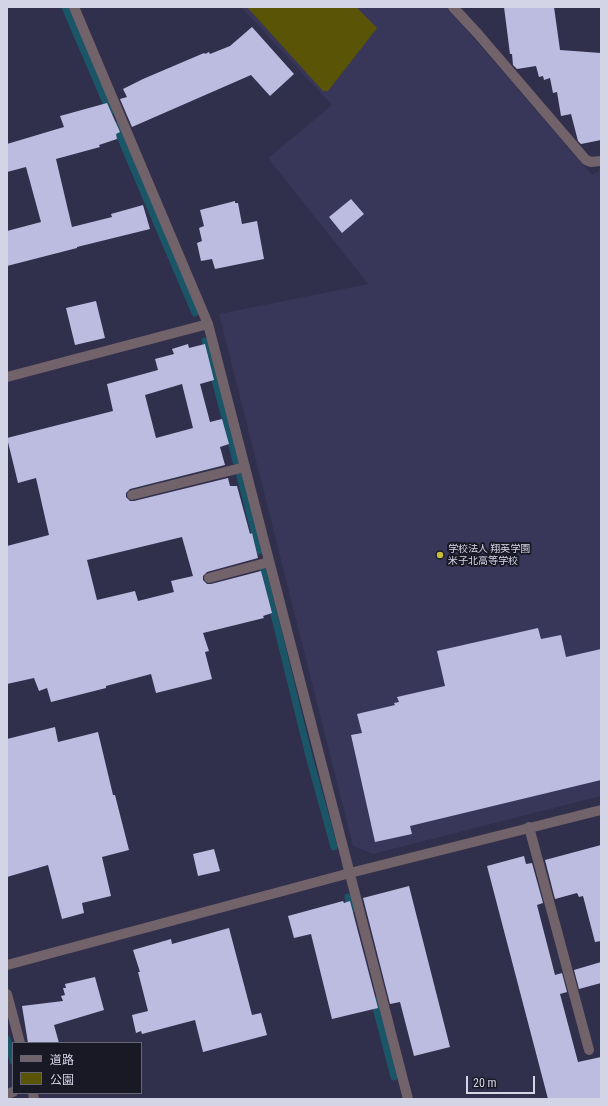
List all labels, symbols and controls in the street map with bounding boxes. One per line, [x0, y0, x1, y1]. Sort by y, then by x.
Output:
place label: 学校法人 翔英学園 米子北高等学校 [448, 543, 530, 566]
marker: 学校法人 翔英学園 米子北高等学校 [435, 550, 445, 560]
legend [12, 1042, 142, 1094]
text: 道路 [50, 1053, 74, 1067]
scale bar [468, 1068, 537, 1094]
text: 公園 [50, 1073, 74, 1087]
text: 20 m [473, 1076, 497, 1090]

